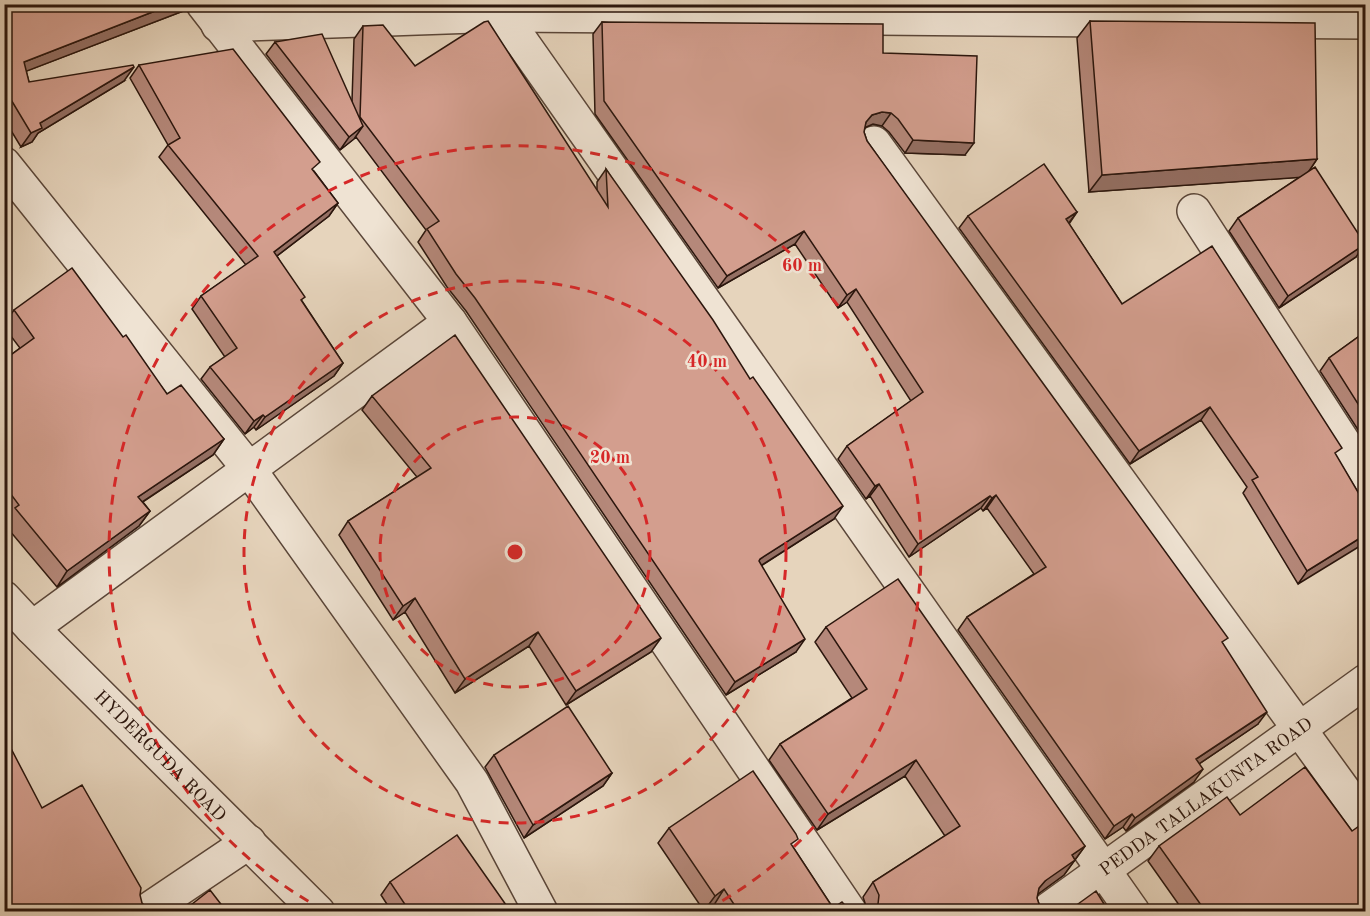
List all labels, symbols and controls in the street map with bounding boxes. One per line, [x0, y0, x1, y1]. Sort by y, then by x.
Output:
text: 60 m [782, 257, 822, 275]
text: 40 m [687, 353, 727, 371]
text: 20 m [590, 449, 630, 467]
centre of rings [505, 542, 525, 562]
street label: HYDERGUDA ROAD [90, 687, 229, 825]
street label: PEDDA TALLAKUNTA ROAD [1097, 715, 1316, 880]

